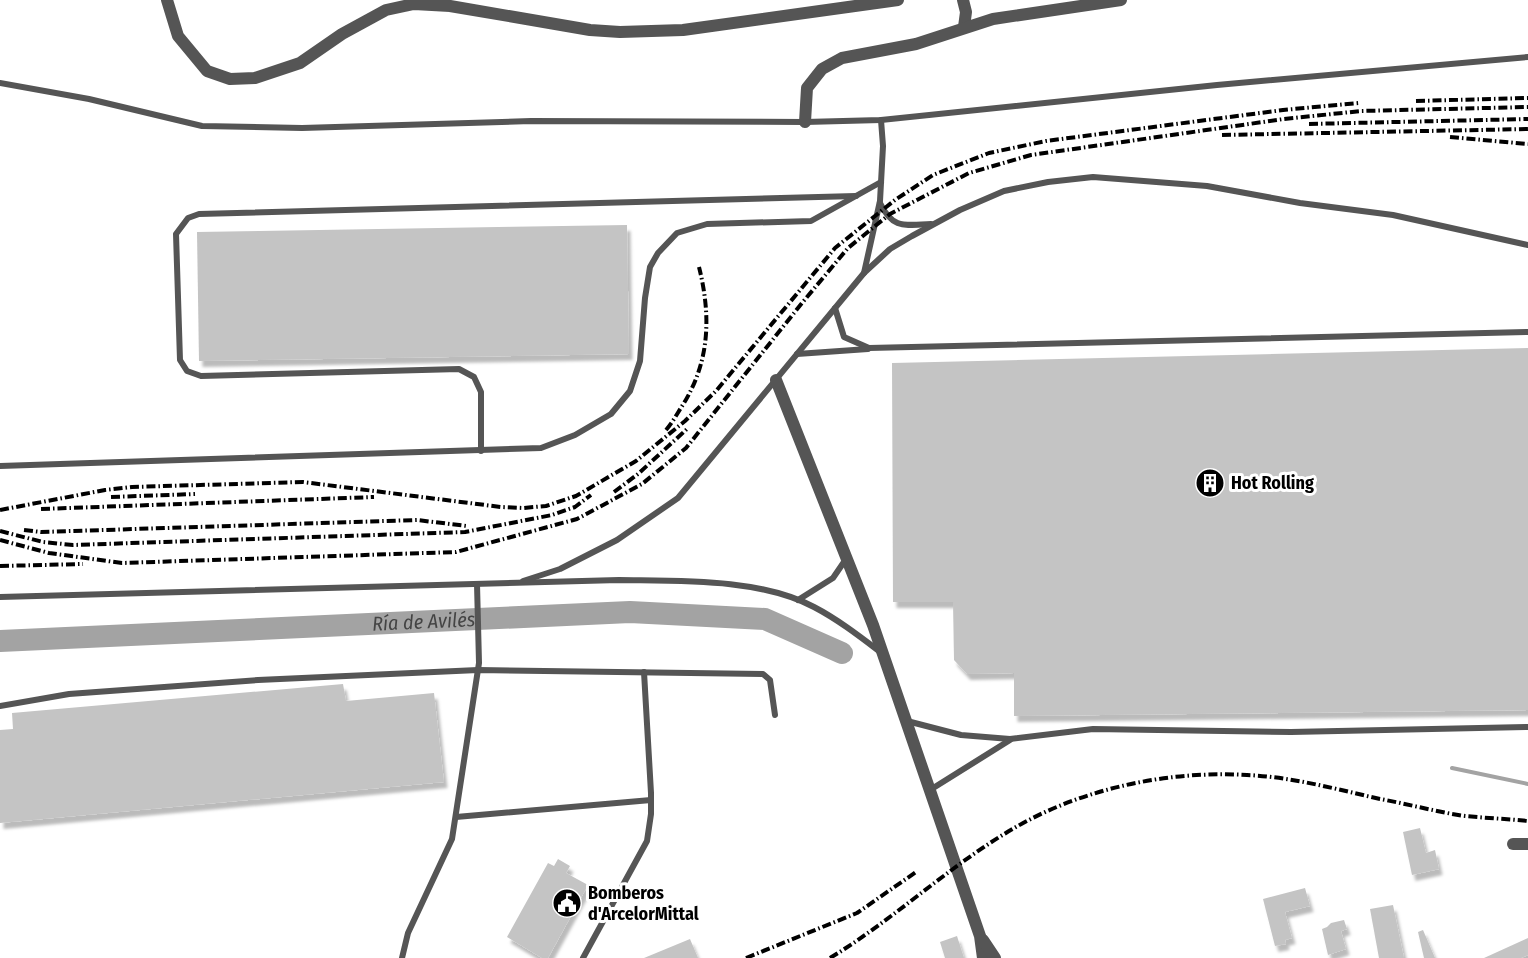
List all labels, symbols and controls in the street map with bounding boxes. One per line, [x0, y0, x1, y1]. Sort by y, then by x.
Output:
building icon: Hot Rolling [1194, 467, 1226, 499]
place label: Hot Rolling [1231, 472, 1314, 494]
water label: Ría de Avilés [372, 607, 476, 636]
place label: Bomberos d'ArcelorMittal [588, 882, 699, 925]
public building icon: Bomberos d'ArcelorMittal [551, 887, 583, 919]

